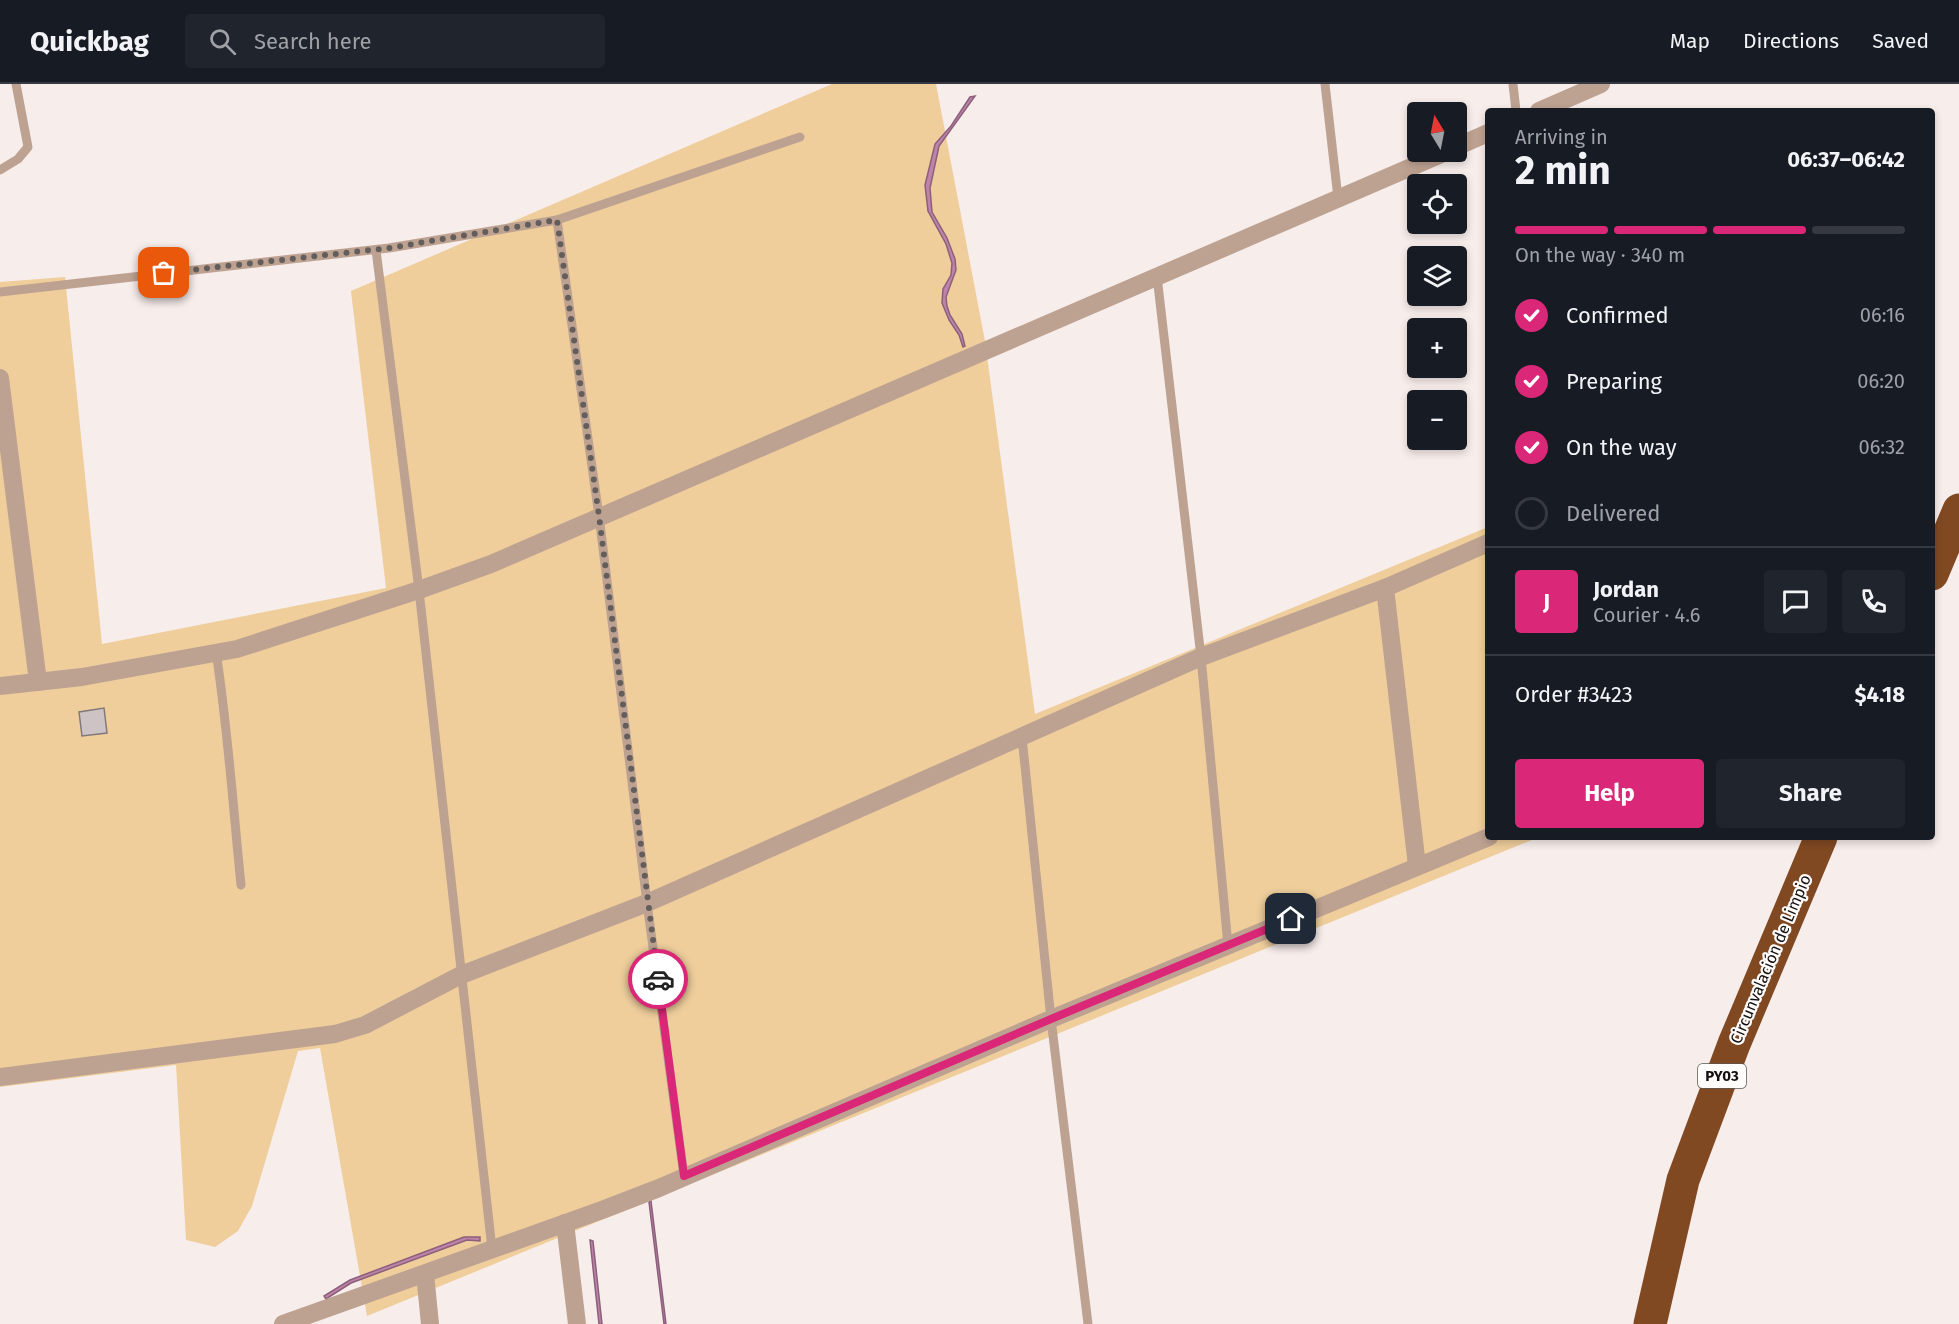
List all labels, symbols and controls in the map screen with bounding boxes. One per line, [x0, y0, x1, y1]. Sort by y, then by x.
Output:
search box [185, 14, 605, 68]
text: Quickbag [30, 25, 149, 58]
icon: search [206, 25, 239, 58]
text: Search here [254, 28, 372, 55]
text: Map [1670, 28, 1710, 54]
text: Directions [1743, 28, 1839, 54]
text: Saved [1872, 28, 1929, 54]
north arrow [1407, 102, 1467, 162]
map controls [1407, 102, 1467, 450]
text: Arriving in [1515, 125, 1608, 149]
text: 06:37–06:42 [1787, 146, 1905, 173]
text: 2 min [1515, 148, 1611, 194]
button: locate [1407, 174, 1467, 234]
text: On the way · 340 m [1515, 243, 1685, 267]
button: layers [1407, 246, 1467, 306]
pin [138, 247, 189, 298]
icon: bag [147, 256, 180, 289]
icon: check [1515, 299, 1548, 332]
text: Confirmed [1566, 302, 1669, 329]
text: 06:16 [1860, 303, 1905, 327]
button: + [1407, 318, 1467, 378]
icon: check [1515, 365, 1548, 398]
text: Preparing [1566, 368, 1662, 395]
text: 06:20 [1857, 369, 1905, 393]
button: − [1407, 390, 1467, 450]
icon: check [1515, 431, 1548, 464]
text: On the way [1566, 434, 1677, 461]
text: 06:32 [1859, 435, 1905, 459]
text: Delivered [1566, 500, 1661, 527]
button: chat [1764, 570, 1827, 633]
button: phone [1842, 570, 1905, 633]
text: Jordan [1593, 576, 1659, 603]
text: J [1543, 588, 1550, 615]
text: Courier · 4.6 [1593, 603, 1700, 627]
text: Order #3423 [1515, 681, 1633, 708]
text: $4.18 [1854, 681, 1905, 708]
button: Help [1515, 759, 1704, 828]
button: Share [1716, 759, 1905, 828]
street label: Circunvalación de Limpio [1726, 872, 1815, 1047]
pin [1265, 893, 1316, 944]
icon: home [1274, 902, 1307, 935]
courier [628, 949, 688, 1009]
icon: car [642, 963, 675, 996]
road number: PY03 [1698, 1064, 1746, 1088]

